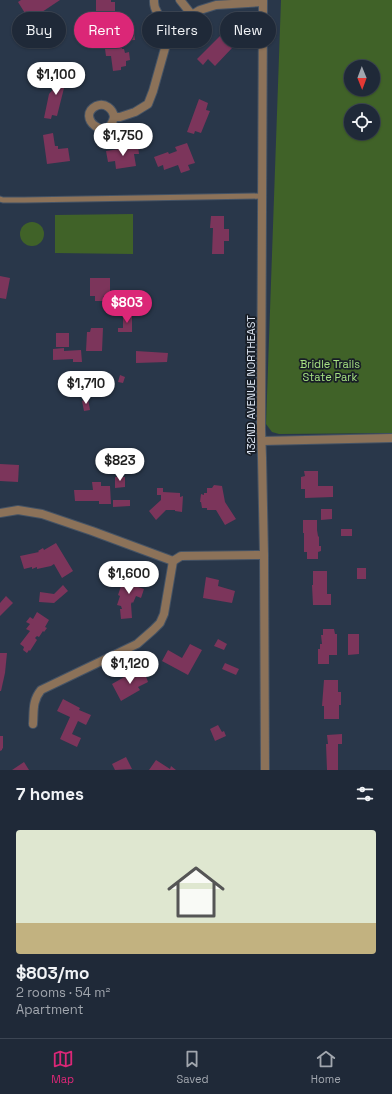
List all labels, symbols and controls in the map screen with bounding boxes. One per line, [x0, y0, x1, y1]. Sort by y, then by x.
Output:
chip: Buy [12, 12, 66, 48]
chip: Rent [74, 12, 134, 48]
chip: Filters [142, 12, 212, 48]
chip: New [220, 12, 276, 48]
north arrow [344, 60, 380, 96]
map controls [344, 60, 380, 140]
pin: $1,100 [23, 62, 89, 96]
text: $1,100 [36, 66, 76, 83]
button: locate [344, 104, 380, 140]
pin: $1,750 [90, 123, 156, 157]
text: $1,750 [103, 127, 143, 144]
pin: $803 [103, 290, 151, 324]
text: $803 [111, 294, 143, 311]
street label: 132ND AVENUE NORTHEAST [244, 315, 258, 455]
park label: Bridle Trails State Park [300, 357, 360, 384]
pin: $1,710 [53, 371, 119, 405]
text: $1,710 [67, 375, 105, 392]
pin: $823 [96, 448, 144, 482]
text: $823 [104, 452, 136, 469]
pin: $1,600 [96, 561, 162, 595]
text: $1,600 [108, 565, 150, 582]
pin: $1,120 [97, 651, 163, 685]
text: $1,120 [111, 655, 149, 672]
text: 7 homes [16, 783, 84, 805]
icon: filters [354, 783, 376, 805]
icon: home [160, 856, 232, 928]
text: $803/mo [16, 962, 89, 984]
text: 2 rooms · 54 m² [16, 984, 110, 1001]
text: Apartment [16, 1001, 84, 1018]
tab: Map [51, 1048, 74, 1086]
tab: Saved [176, 1048, 209, 1086]
tab: Home [311, 1048, 341, 1086]

